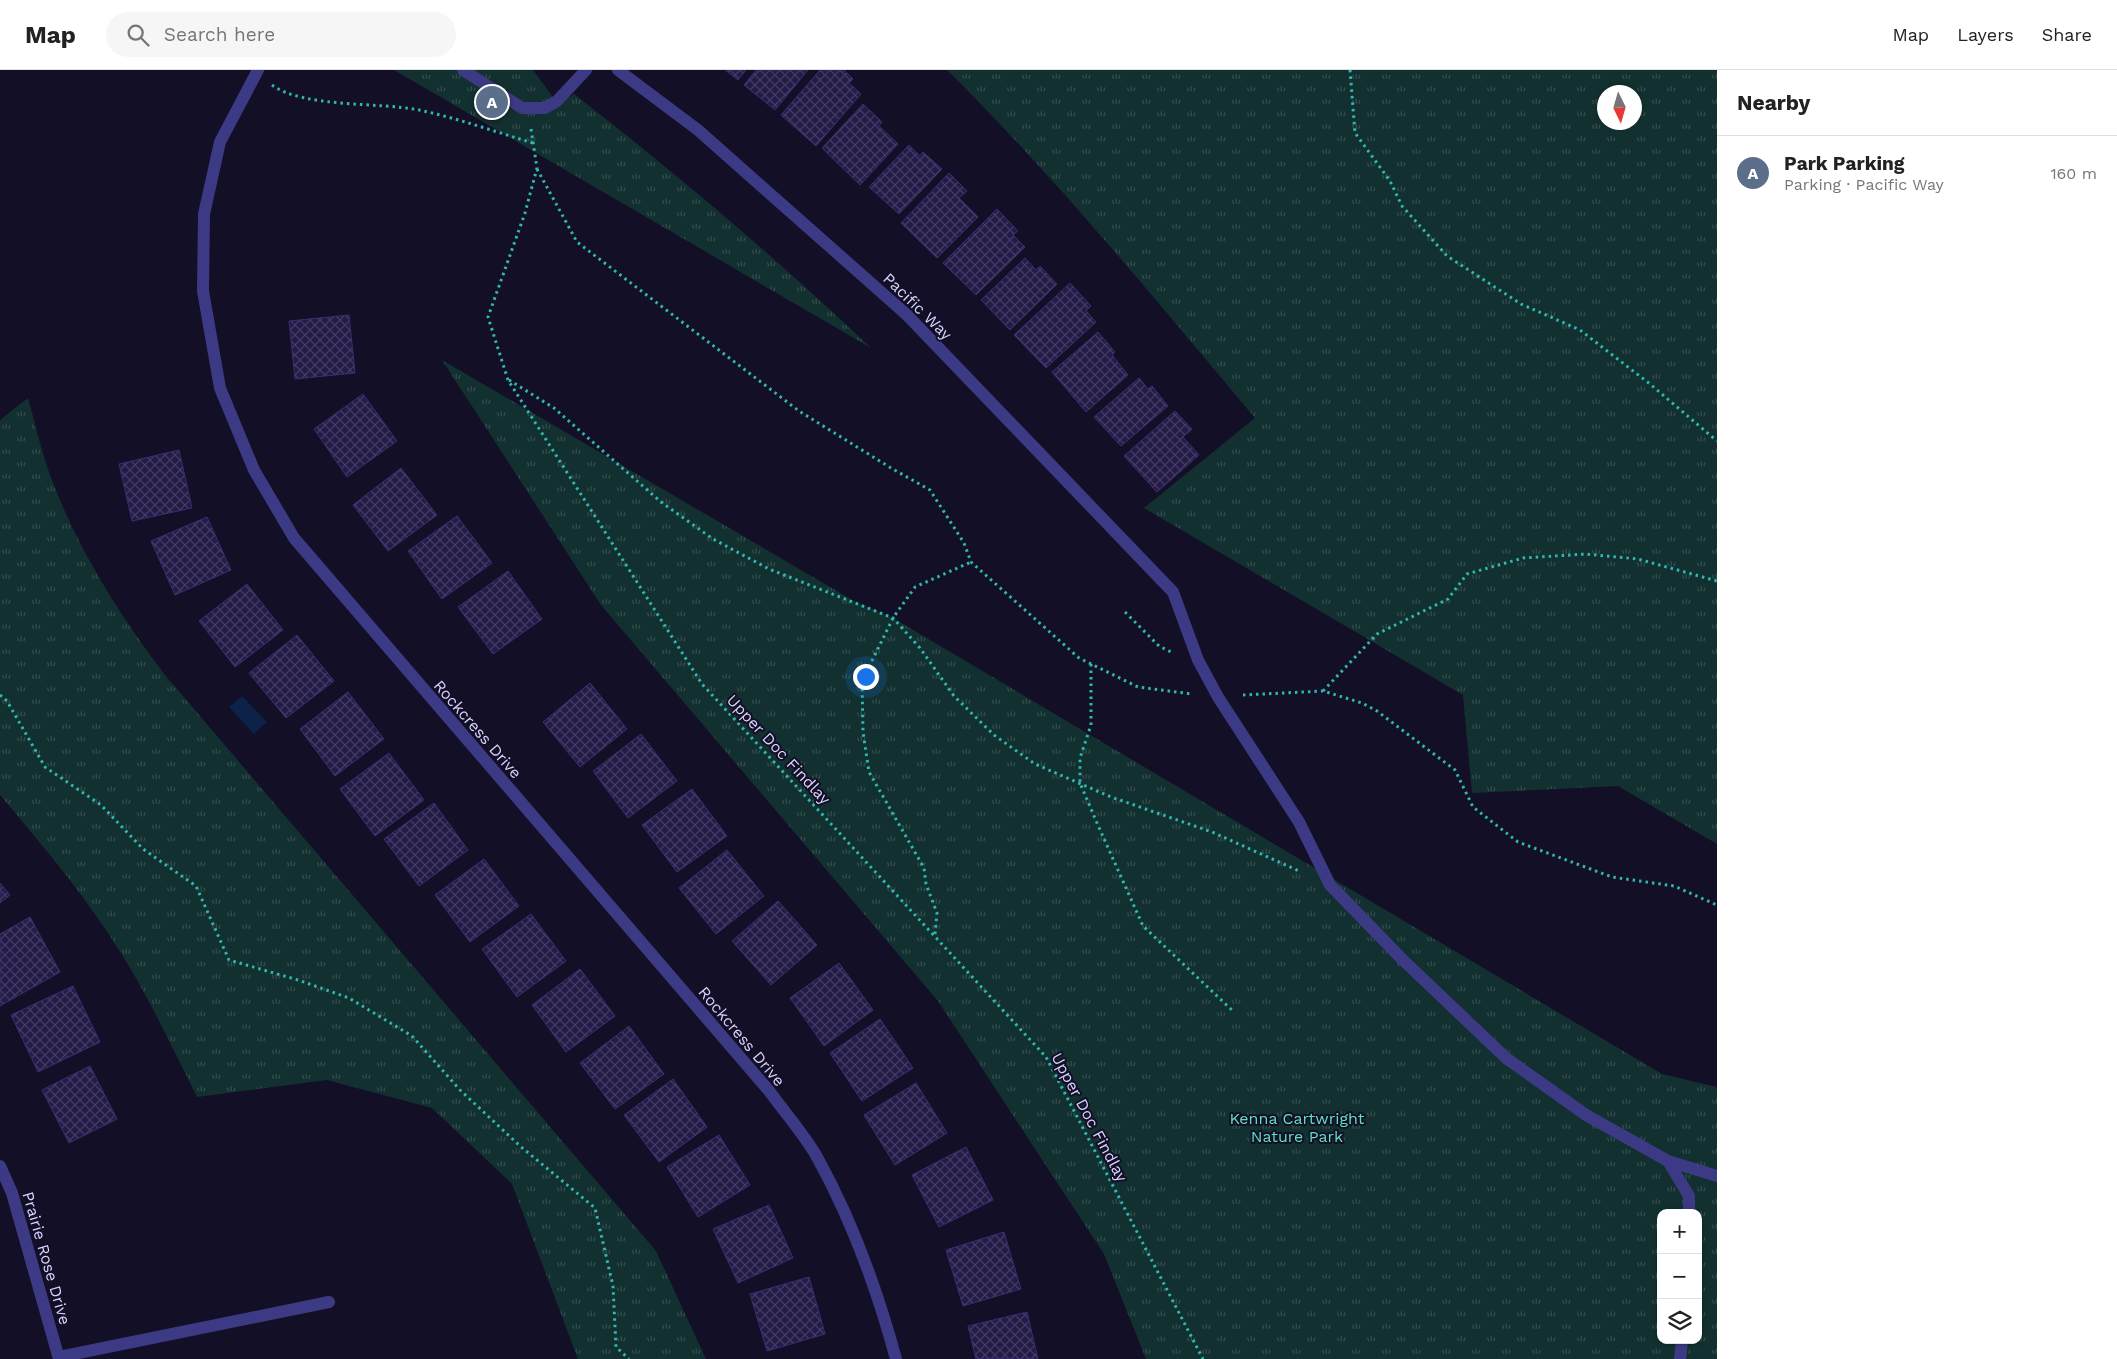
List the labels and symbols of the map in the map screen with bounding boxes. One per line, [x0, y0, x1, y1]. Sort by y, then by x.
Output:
pin: A [476, 83, 508, 121]
north arrow [1597, 85, 1642, 130]
street label: Pacific Way [879, 269, 957, 344]
your location [853, 664, 879, 690]
street label: Rockcress Drive [430, 676, 526, 782]
street label: Upper Doc Findlay [723, 690, 835, 809]
street label: Rockcress Drive [694, 983, 789, 1090]
street label: Upper Doc Findlay [1048, 1049, 1132, 1186]
park label: Kenna Cartwright Nature Park [1230, 1109, 1365, 1146]
street label: Prairie Rose Drive [18, 1189, 75, 1327]

